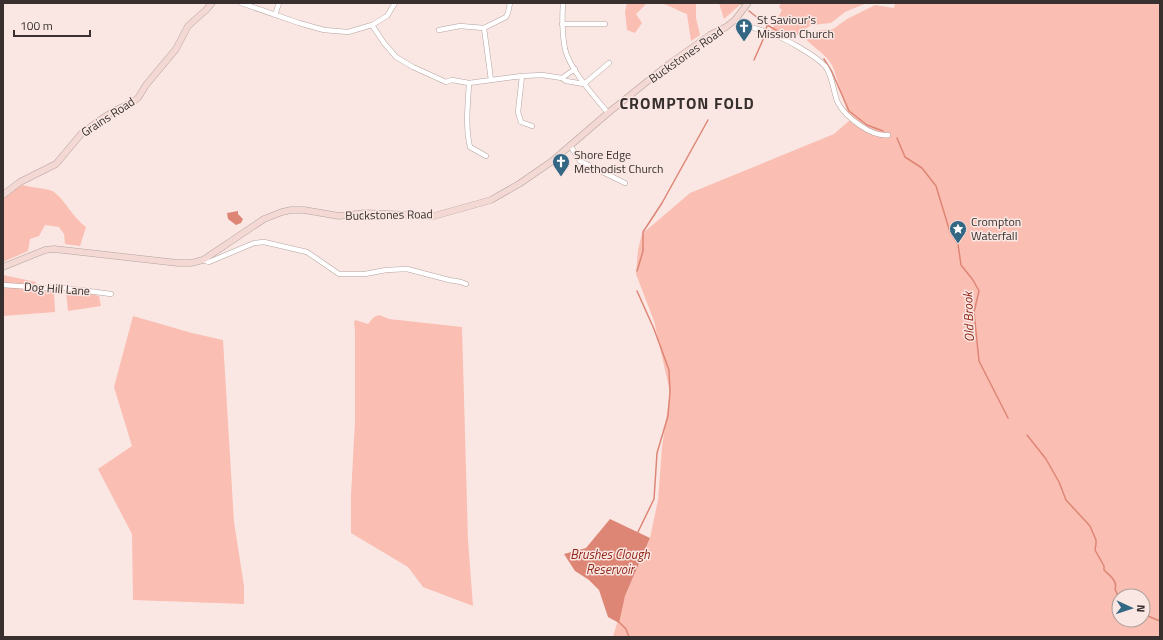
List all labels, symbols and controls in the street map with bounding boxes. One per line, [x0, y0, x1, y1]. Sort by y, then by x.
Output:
place label: St Saviour's Mission Church [757, 10, 834, 43]
scale bar [14, 12, 90, 38]
text: 100 m [20, 16, 53, 35]
church icon: St Saviour's Mission Church [734, 17, 754, 42]
street label: Buckstones Road [644, 22, 727, 87]
district label: CROMPTON FOLD [619, 91, 755, 115]
street label: Grains Road [77, 92, 138, 141]
place label: Shore Edge Methodist Church [574, 145, 664, 178]
church icon: Shore Edge Methodist Church [551, 152, 571, 177]
street label: Buckstones Road [345, 204, 433, 225]
place label: Crompton Waterfall [971, 212, 1021, 245]
place icon: Crompton Waterfall [948, 219, 968, 244]
street label: Dog Hill Lane [23, 277, 91, 300]
water label: Old Brook [957, 289, 979, 343]
water label: Brushes Clough Reservoir [570, 544, 650, 579]
north arrow [1111, 588, 1151, 628]
text: N [1133, 604, 1149, 613]

